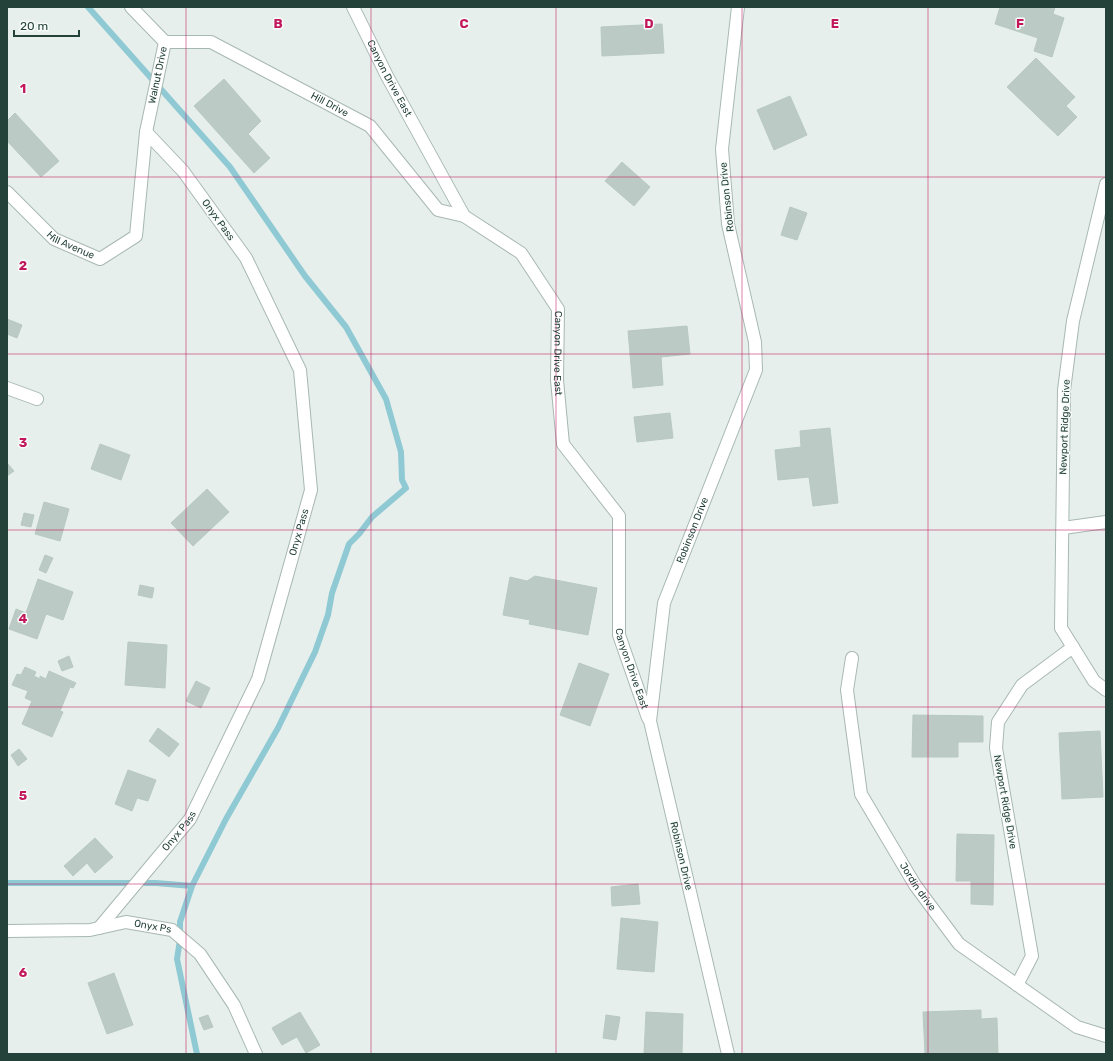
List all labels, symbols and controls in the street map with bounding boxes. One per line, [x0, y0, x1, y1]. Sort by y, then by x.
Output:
scale bar [14, 12, 79, 38]
text: B [273, 16, 283, 31]
text: C [459, 16, 469, 31]
text: D [644, 16, 654, 31]
text: E [831, 16, 839, 31]
text: F [1016, 16, 1024, 31]
text: 20 m [20, 19, 48, 33]
street label: Canyon Drive East [364, 38, 414, 119]
street label: Walnut Drive [146, 45, 170, 105]
text: 1 [20, 81, 26, 96]
street label: Hill Drive [309, 90, 351, 120]
street label: Robinson Drive [717, 161, 737, 232]
street label: Onyx Pass [199, 197, 237, 243]
street label: Hill Avenue [44, 229, 97, 262]
text: 2 [19, 258, 27, 273]
street label: Canyon Drive East [551, 311, 564, 396]
street label: Newport Ridge Drive [1057, 379, 1073, 475]
text: 3 [19, 435, 28, 450]
street label: Robinson Drive [674, 495, 711, 565]
street label: Onyx Pass [287, 507, 311, 557]
text: 4 [19, 611, 28, 626]
street label: Canyon Drive East [613, 628, 650, 711]
street label: Newport Ridge Drive [991, 754, 1019, 850]
text: 5 [19, 788, 27, 803]
street label: Onyx Pass [160, 809, 199, 854]
street label: Robinson Drive [667, 821, 695, 892]
street label: Jordin drive [897, 860, 938, 914]
street label: Onyx Ps [133, 918, 172, 936]
text: 6 [19, 965, 28, 980]

